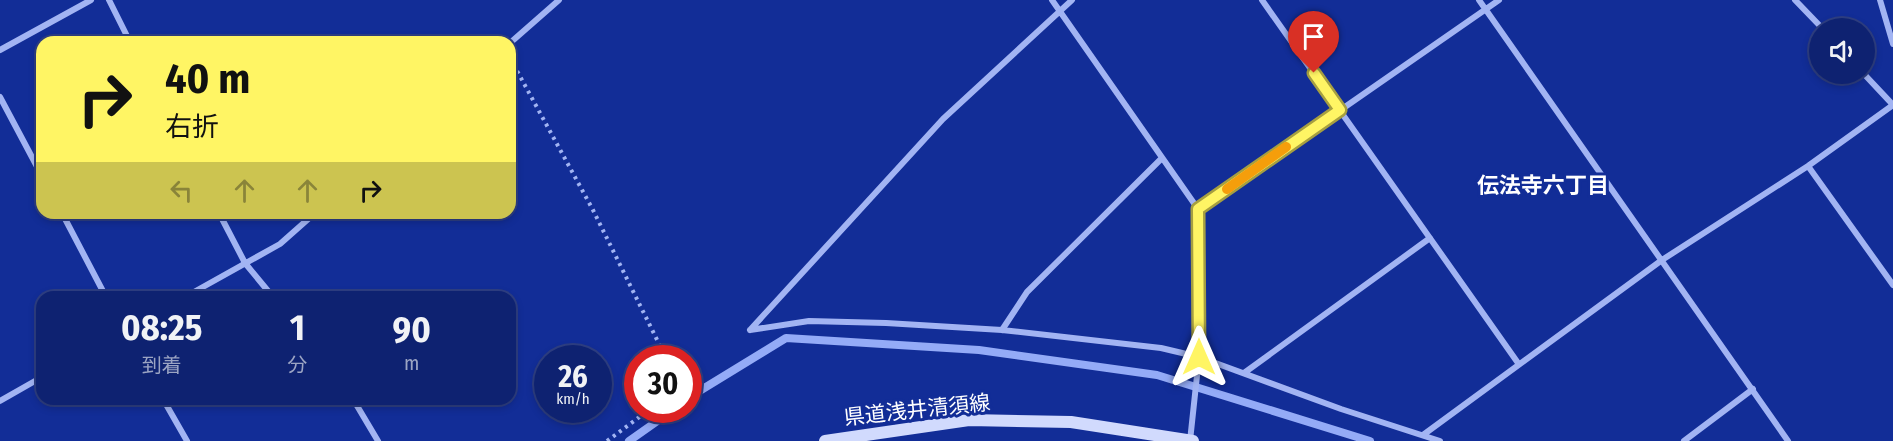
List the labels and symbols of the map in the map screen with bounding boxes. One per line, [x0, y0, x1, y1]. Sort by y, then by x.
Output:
pin [1288, 11, 1339, 73]
district label: 伝法寺六丁目 [1477, 172, 1609, 199]
position arrow [1167, 325, 1231, 389]
speed limit sign: 30 [624, 345, 702, 423]
street label: 県道浅井清須線 [843, 389, 991, 431]

